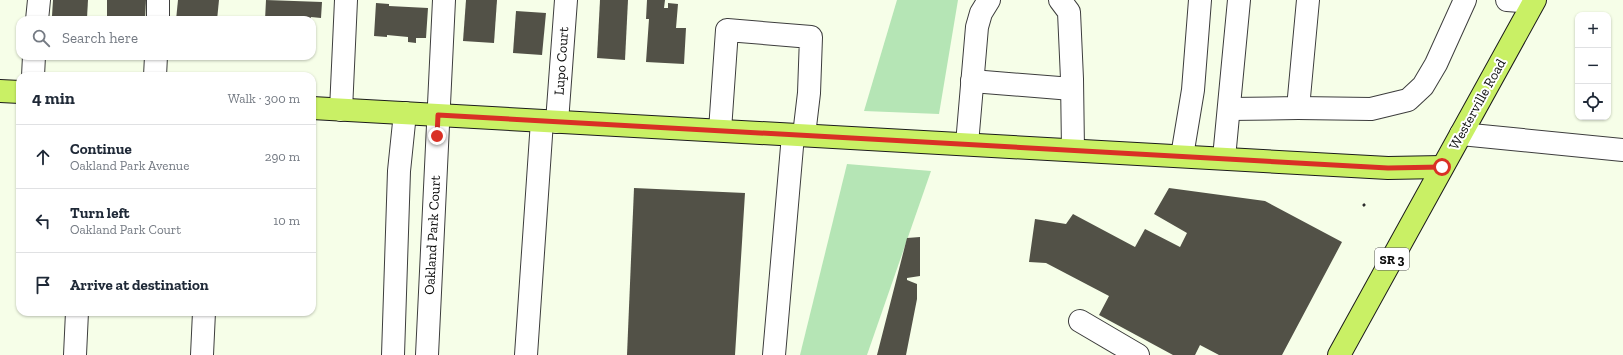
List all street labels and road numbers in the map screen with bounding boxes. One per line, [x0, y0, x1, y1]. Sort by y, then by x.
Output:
street label: Lupo Court [551, 25, 572, 96]
street label: Westerville Road [1445, 56, 1510, 153]
street label: Oakland Park Court [421, 174, 444, 295]
road number: SR 3 [1375, 248, 1409, 270]

